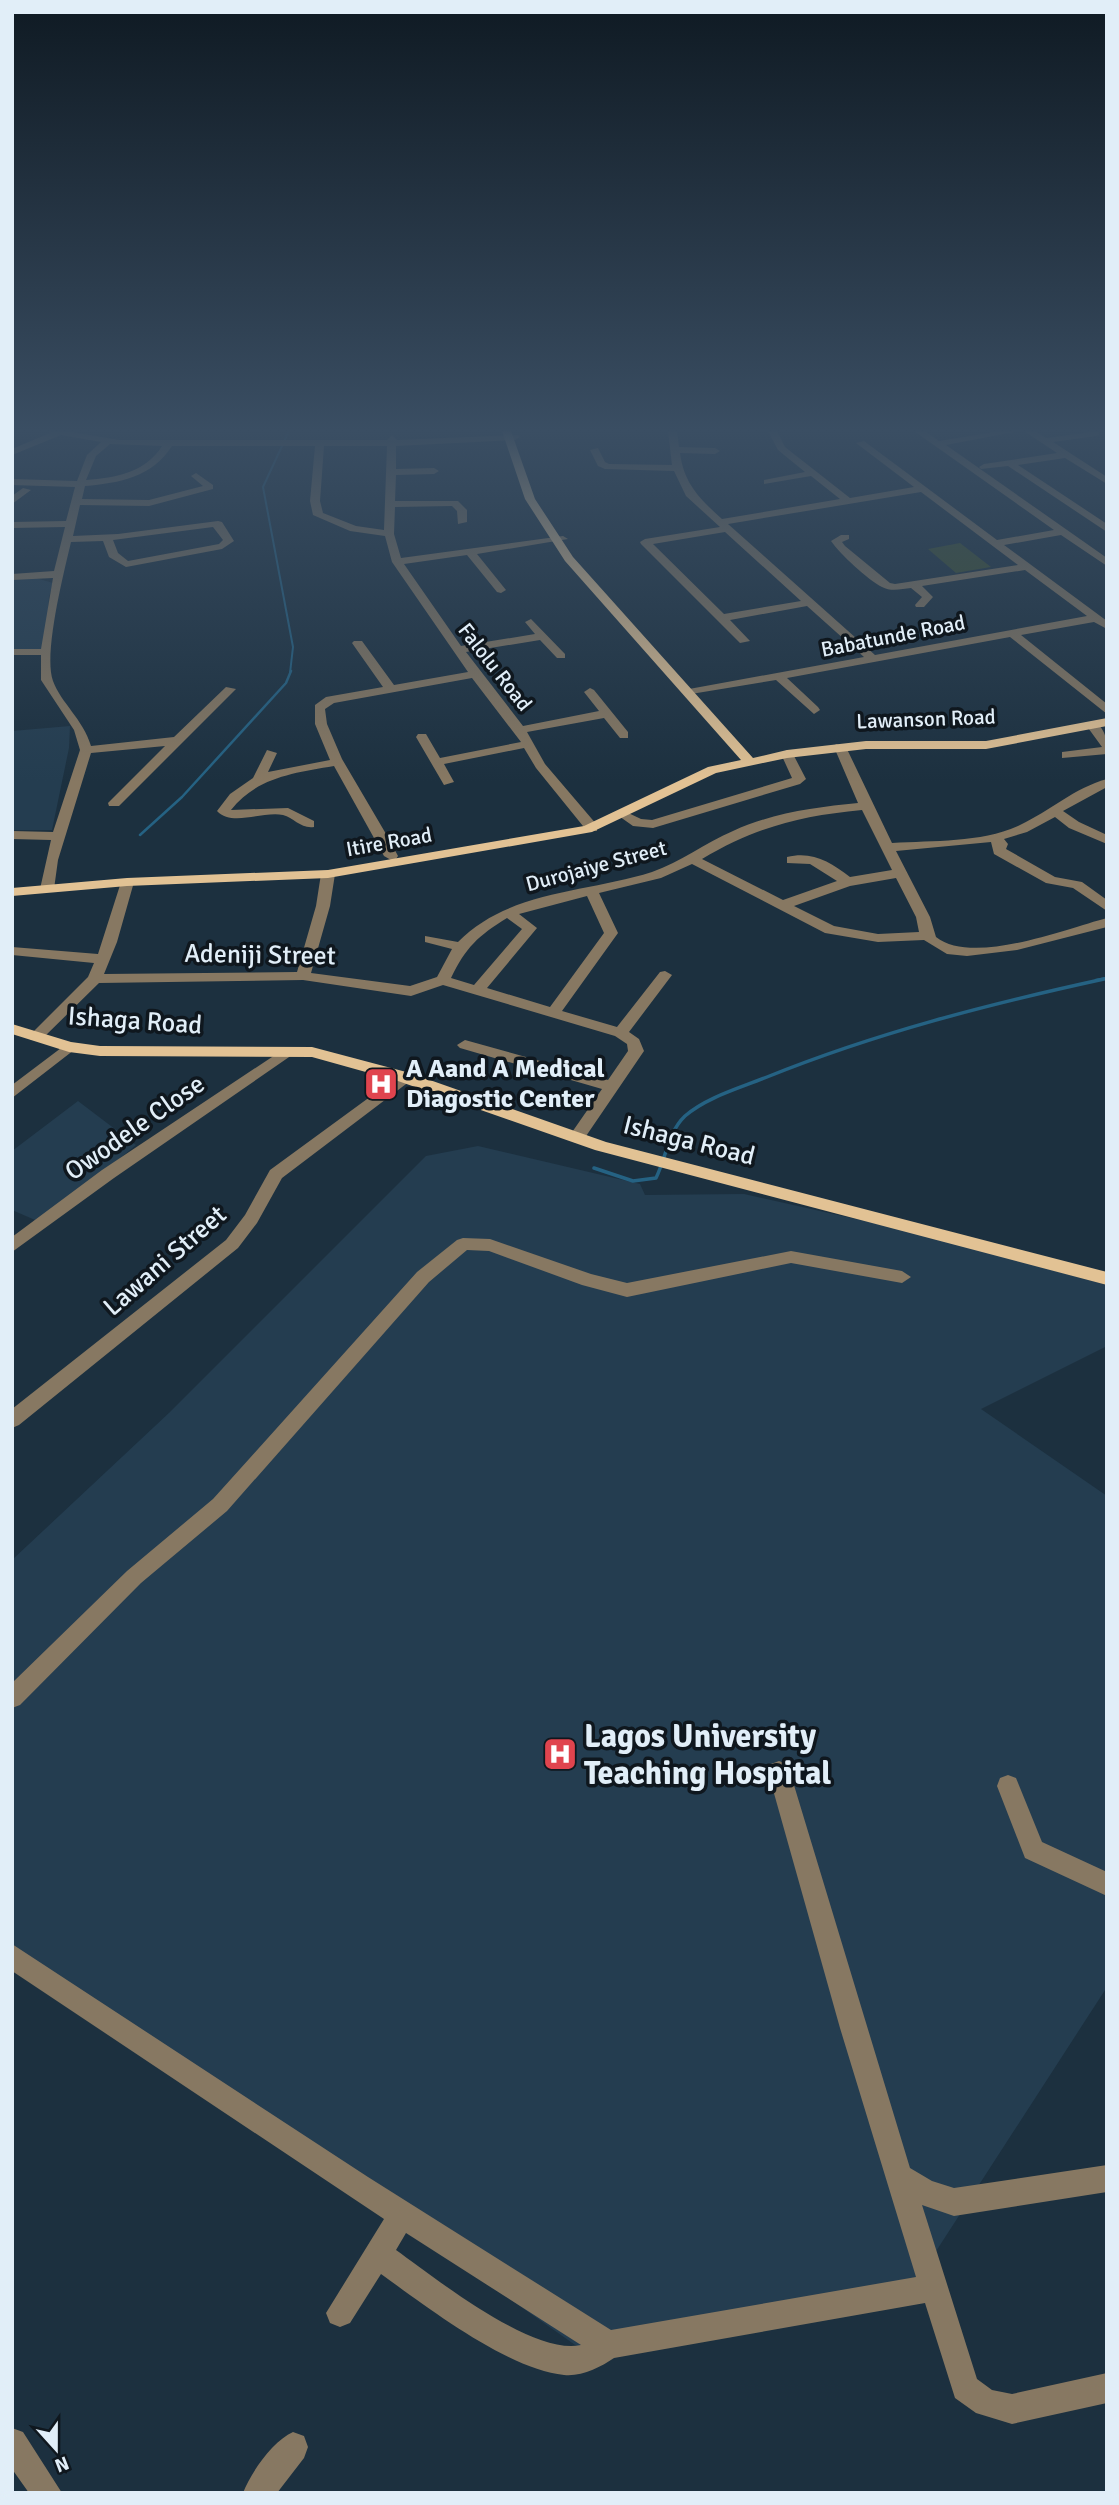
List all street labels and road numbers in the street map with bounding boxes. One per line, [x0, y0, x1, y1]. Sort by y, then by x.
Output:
street label: Babatunde Road [819, 609, 967, 663]
street label: Falolu Road [453, 618, 537, 716]
street label: Lawanson Road [856, 704, 996, 734]
street label: Itire Road [344, 822, 434, 862]
street label: Durojaiye Street [523, 835, 669, 897]
street label: Adeniji Street [184, 938, 336, 972]
street label: Ishaga Road [67, 1000, 203, 1042]
street label: Owodele Close [59, 1068, 211, 1188]
street label: Ishaga Road [620, 1109, 758, 1173]
street label: Lawani Street [97, 1199, 233, 1323]

